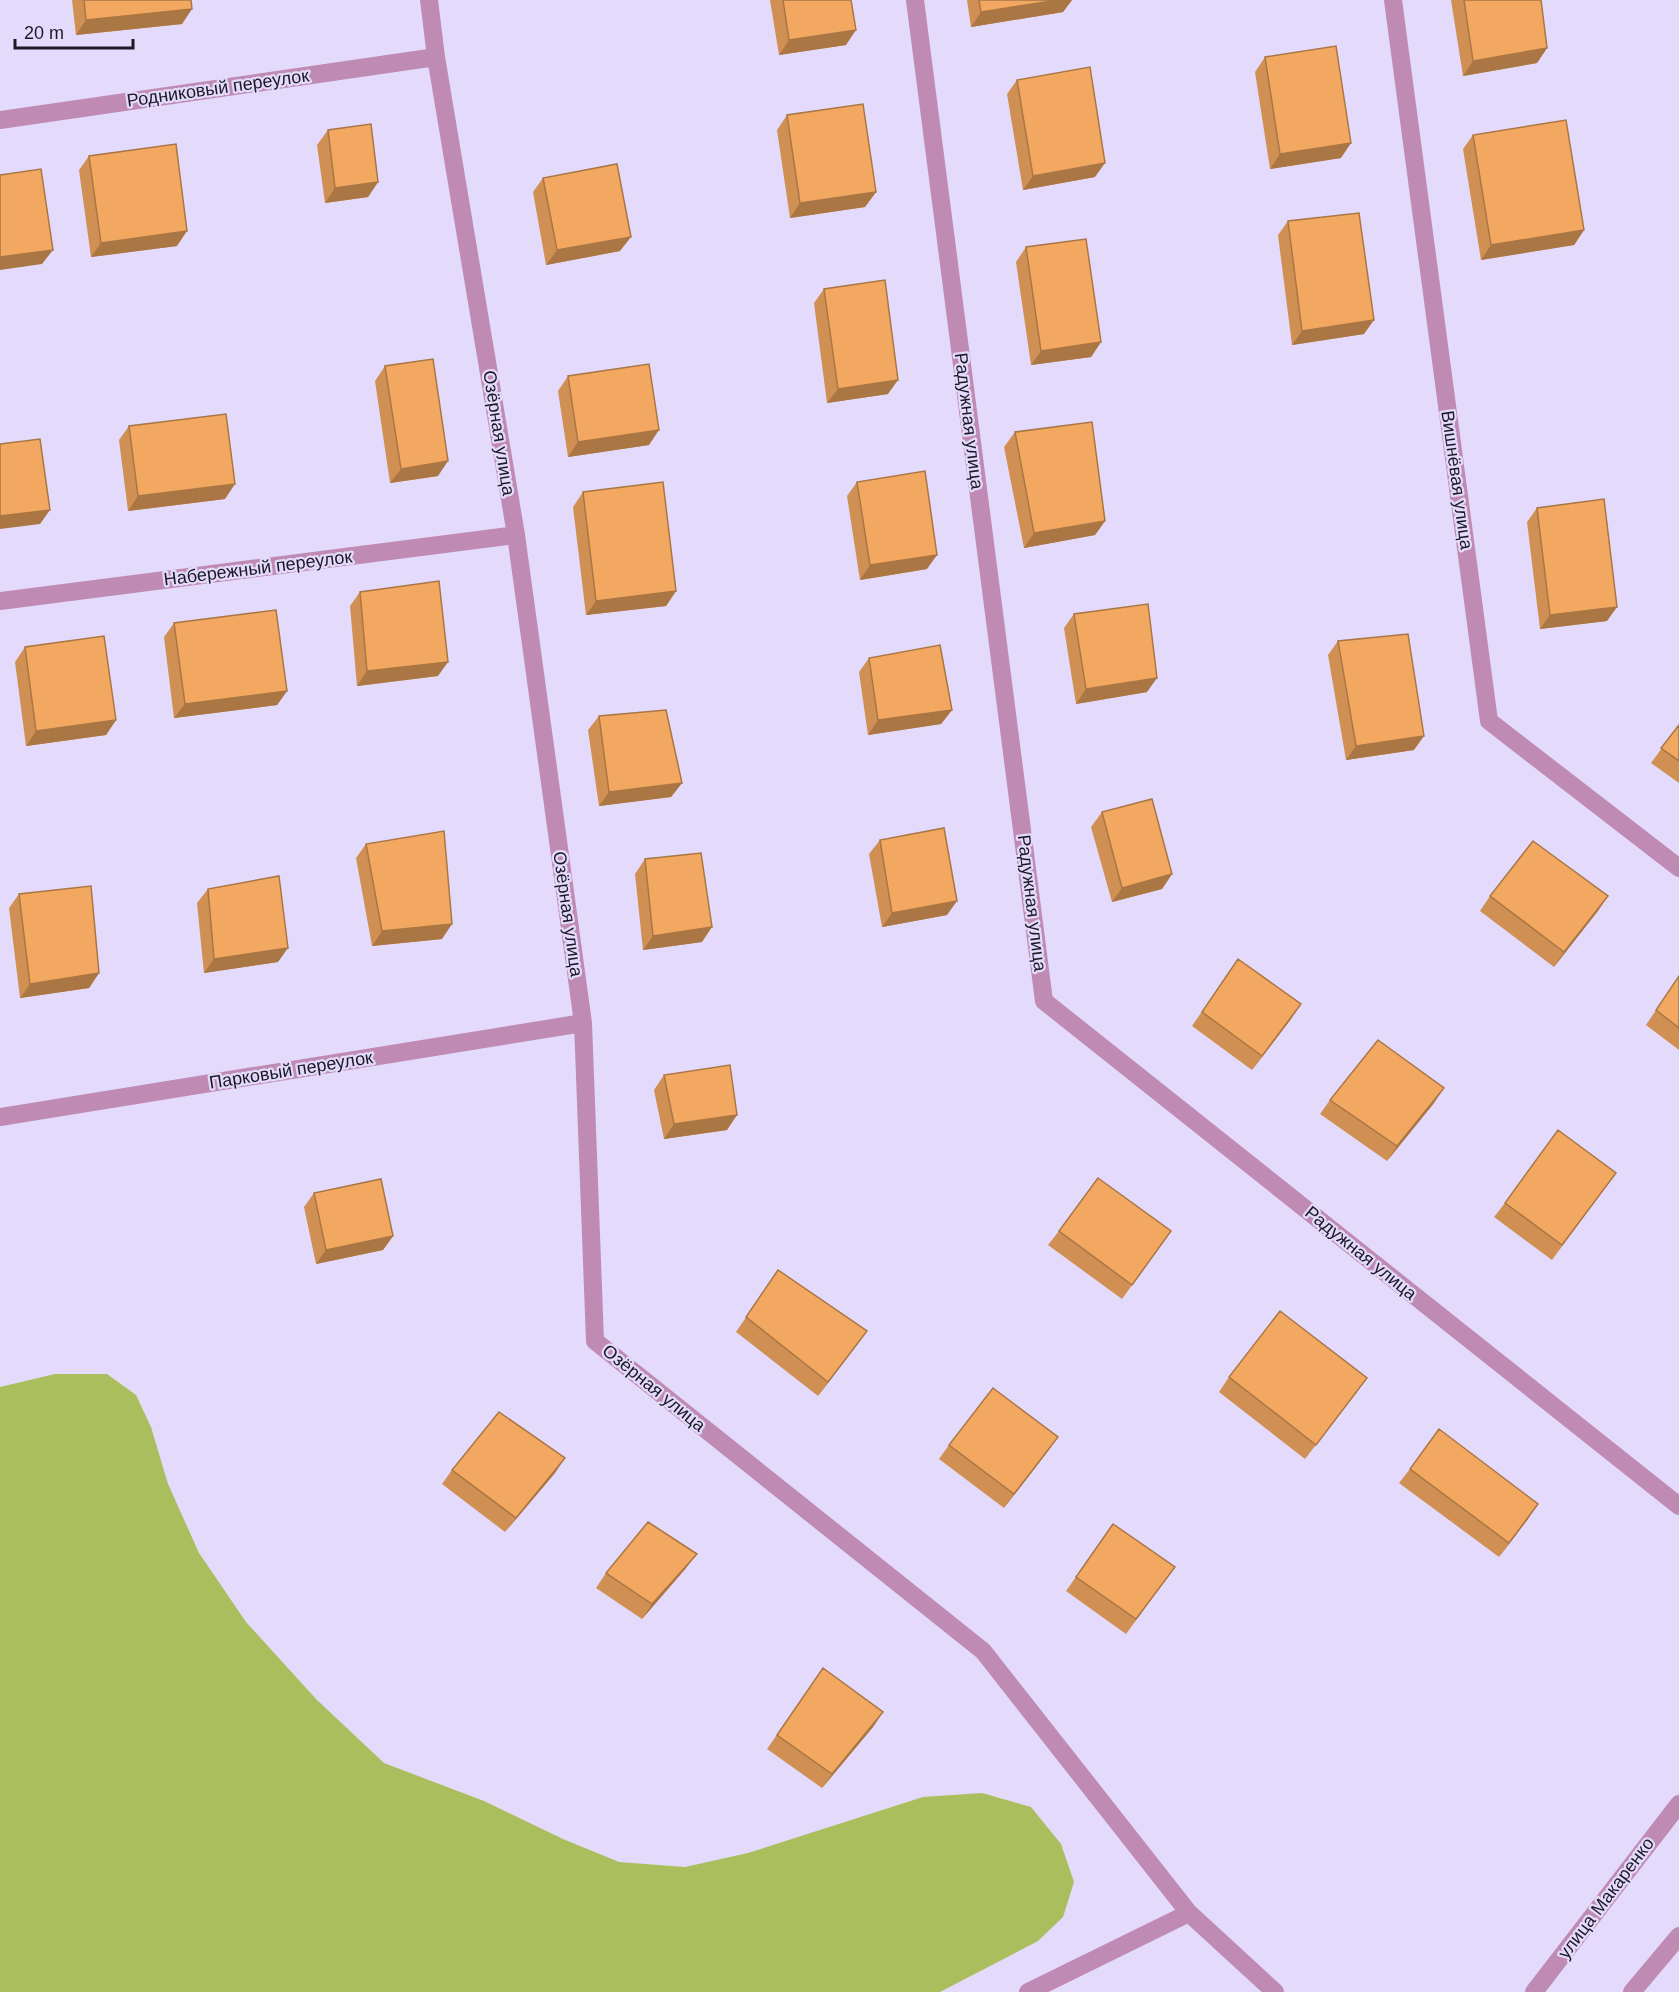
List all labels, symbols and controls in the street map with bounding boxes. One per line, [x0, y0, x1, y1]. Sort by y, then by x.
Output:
scale bar [15, 12, 134, 50]
text: 20 m [24, 23, 64, 43]
street label: Родниковый переулок [126, 65, 310, 111]
street label: Радужная улица [951, 352, 987, 491]
street label: Озёрная улица [479, 369, 519, 498]
street label: Вишнёвая улица [1437, 409, 1477, 552]
street label: Набережный переулок [163, 547, 353, 589]
street label: Радужная улица [1014, 834, 1050, 973]
street label: Озёрная улица [549, 850, 587, 979]
street label: Парковый переулок [208, 1047, 374, 1093]
street label: Радужная улица [1301, 1202, 1421, 1305]
street label: Озёрная улица [599, 1340, 710, 1436]
street label: улица Макаренко [1554, 1834, 1658, 1962]

